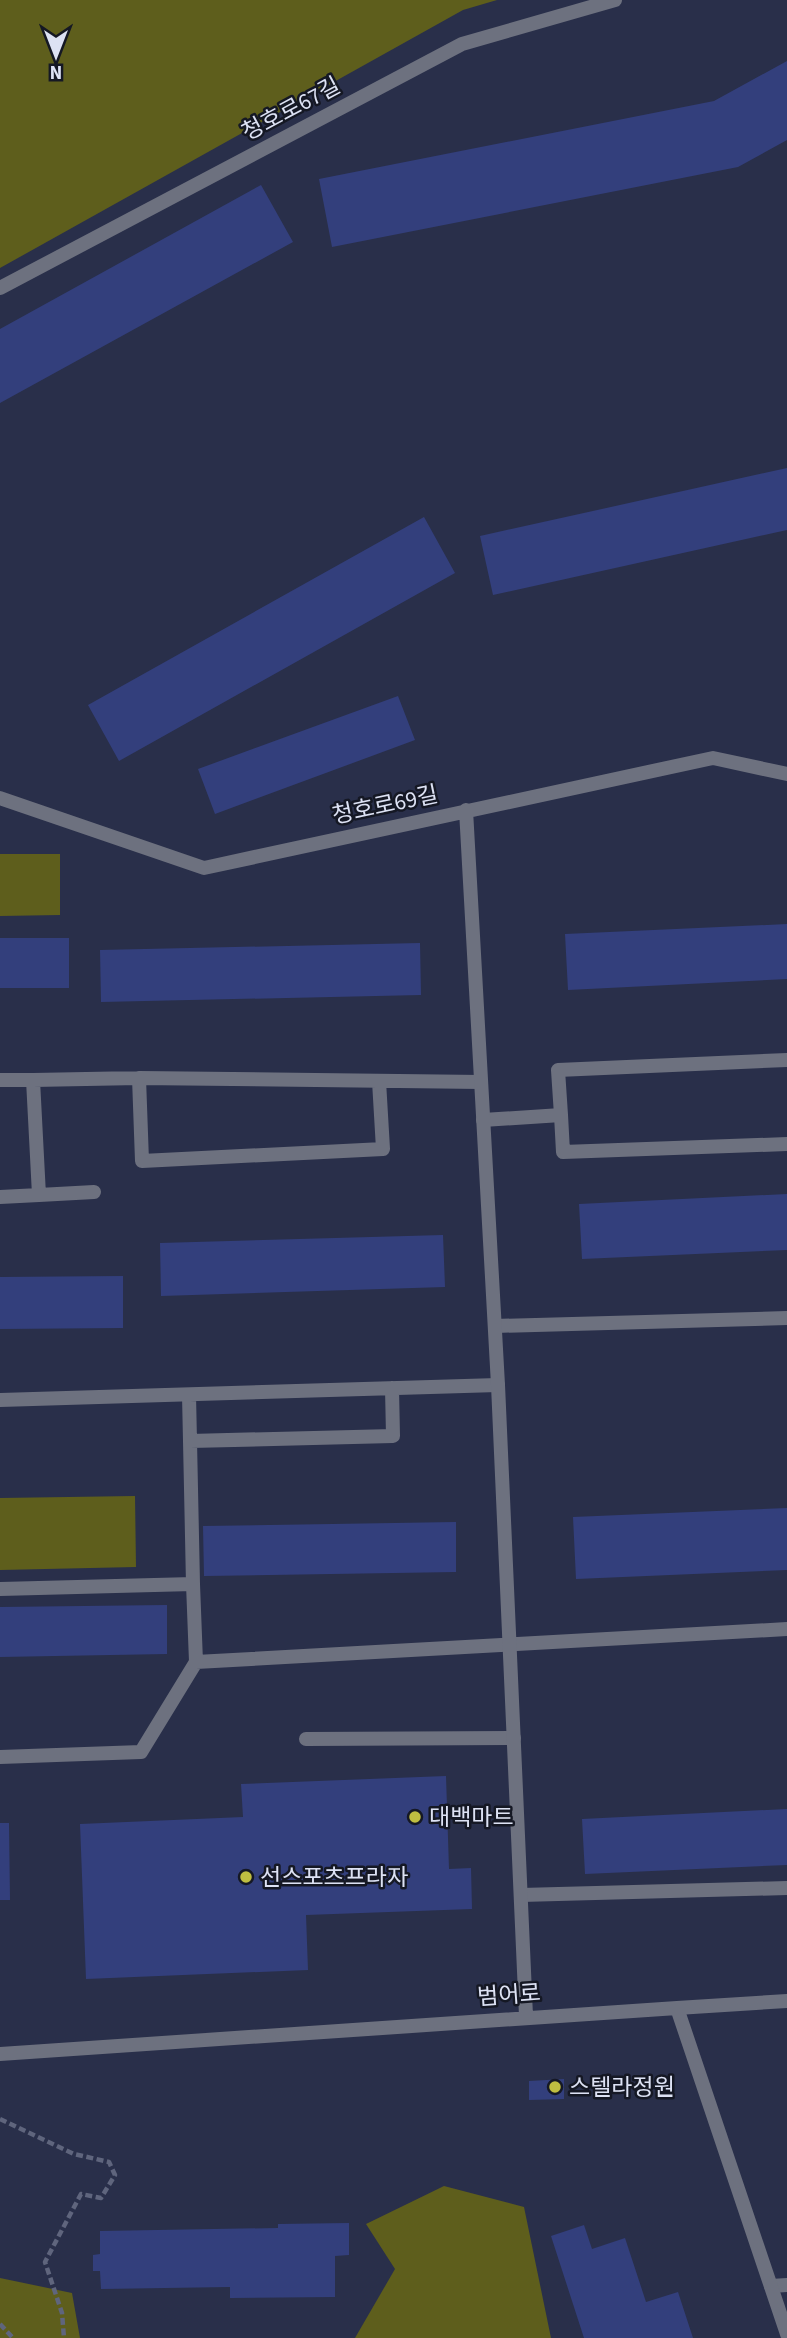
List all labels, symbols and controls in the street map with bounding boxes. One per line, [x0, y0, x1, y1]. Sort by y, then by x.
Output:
north arrow [21, 21, 91, 91]
text: N [50, 58, 62, 85]
street label: 청호로67길 [236, 69, 346, 149]
street label: 청호로69길 [329, 778, 441, 832]
place label: 대백마트 [429, 1801, 514, 1834]
marker: 대백마트 [407, 1809, 423, 1825]
place label: 선스포츠프라자 [260, 1861, 408, 1894]
marker: 선스포츠프라자 [238, 1869, 254, 1885]
street label: 범어로 [476, 1976, 542, 2014]
place label: 스텔라정원 [569, 2071, 675, 2104]
marker: 스텔라정원 [547, 2079, 563, 2095]

